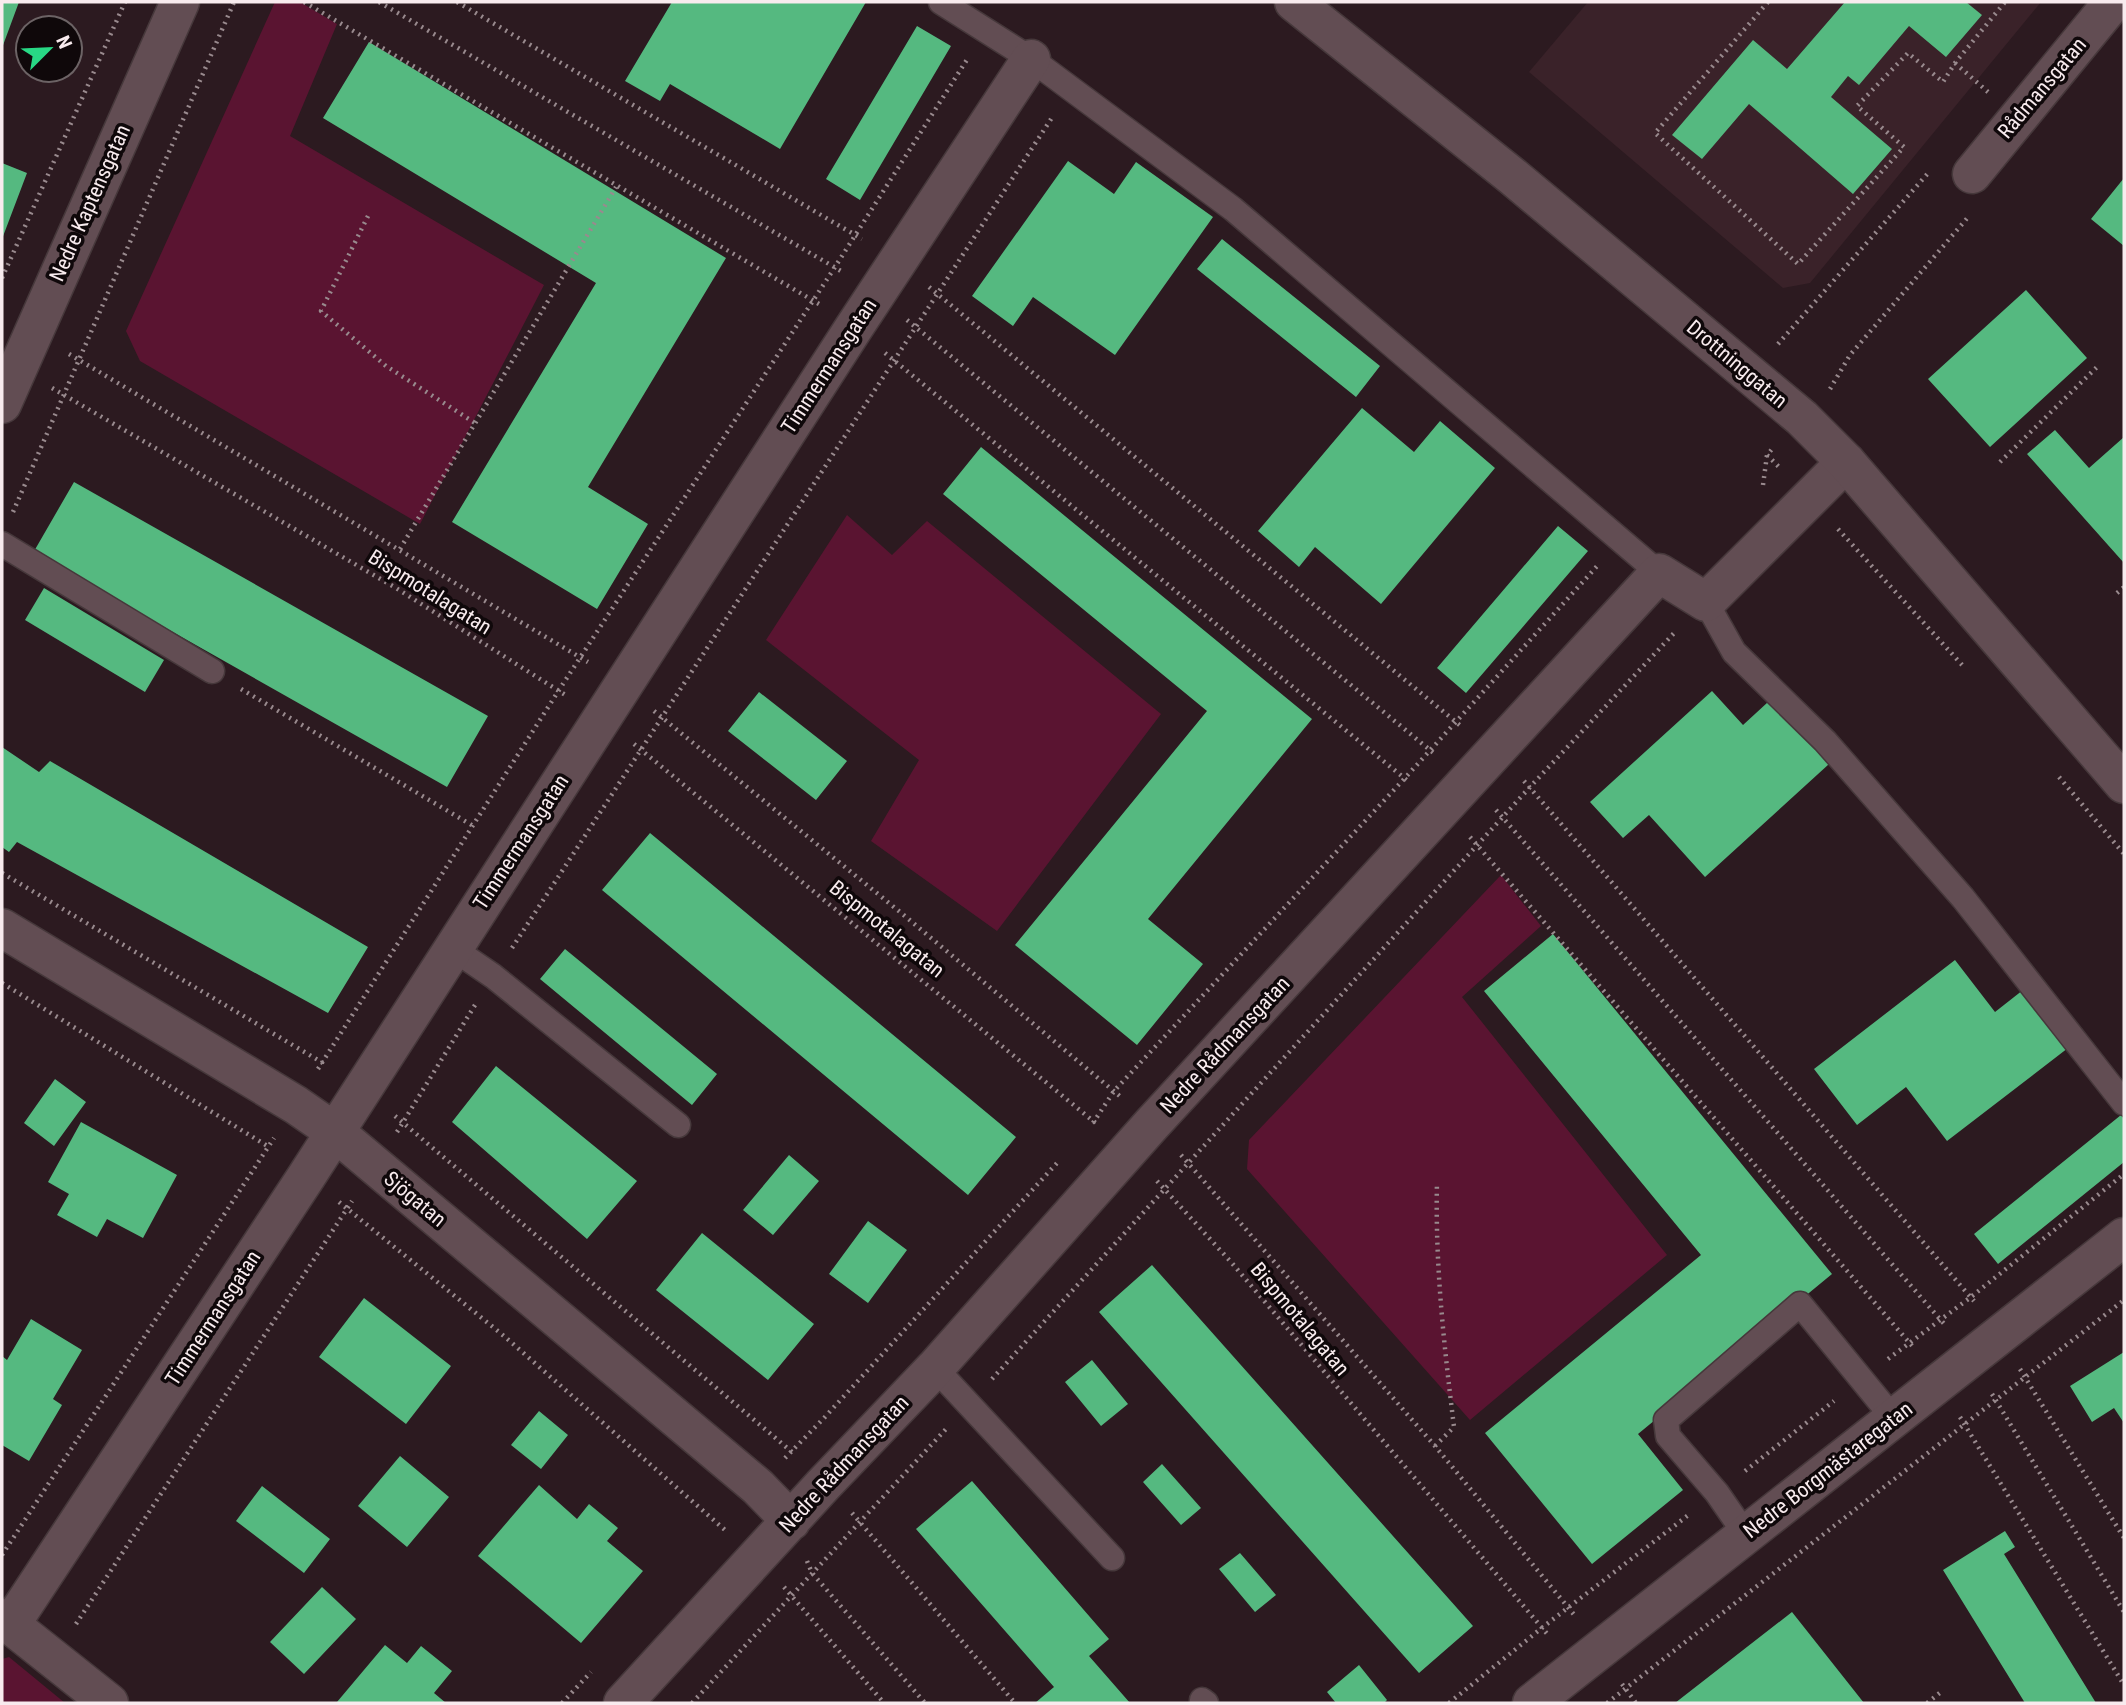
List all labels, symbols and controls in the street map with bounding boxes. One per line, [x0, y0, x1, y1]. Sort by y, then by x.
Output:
north arrow [14, 14, 84, 84]
text: N [51, 32, 77, 52]
street label: Rådmansgatan [1993, 33, 2091, 143]
street label: Nedre Kaptensgatan [45, 121, 135, 285]
street label: Timmermansgatan [776, 294, 882, 438]
street label: Drottninggatan [1682, 315, 1792, 413]
street label: Bispmotalagatan [364, 545, 496, 639]
street label: Timmermansgatan [468, 770, 574, 914]
street label: Bispmotalagatan [825, 875, 949, 983]
street label: Nedre Rådmansgatan [1155, 972, 1295, 1118]
street label: Sjögatan [379, 1166, 451, 1232]
street label: Timmermansgatan [160, 1246, 266, 1390]
street label: Bispmotalagatan [1246, 1257, 1354, 1381]
street label: Nedre Rådmansgatan [774, 1391, 914, 1537]
street label: Nedre Borgmästaregatan [1739, 1397, 1917, 1543]

